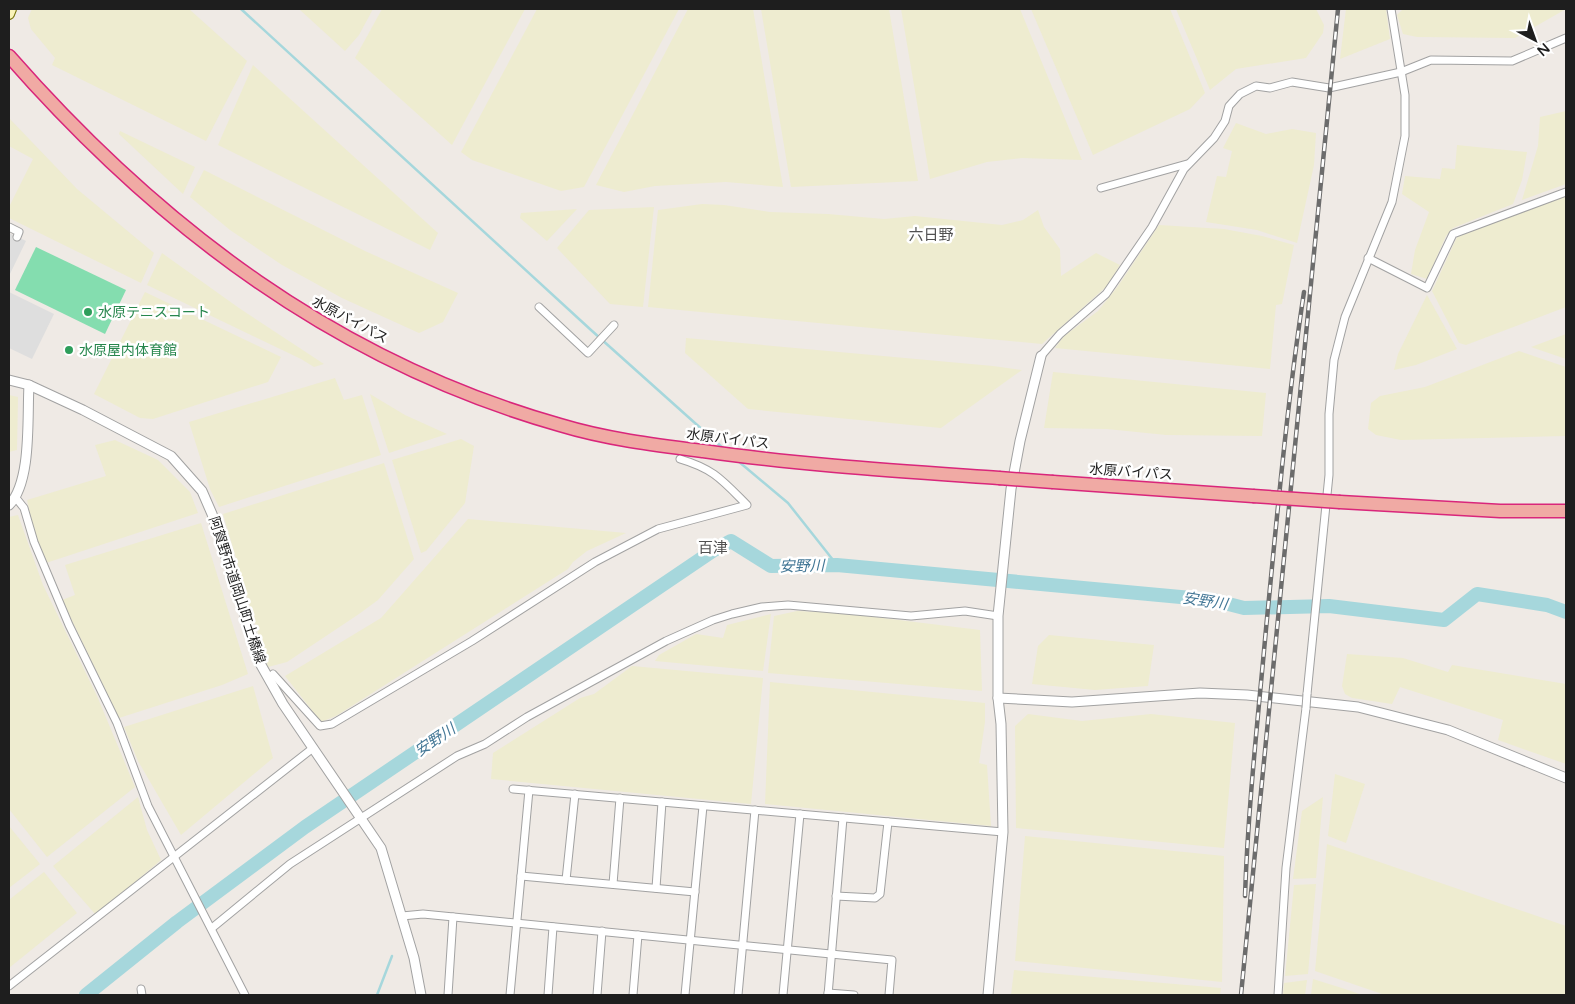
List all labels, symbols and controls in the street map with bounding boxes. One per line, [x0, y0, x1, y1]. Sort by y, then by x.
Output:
north arrow [1510, 15, 1560, 65]
text: N [1533, 39, 1553, 60]
district label: 六日野 [908, 226, 954, 244]
street label: 水原バイパス [309, 293, 391, 347]
place label: 水原テニスコート [98, 304, 210, 321]
marker: 水原テニスコート [82, 306, 94, 318]
place label: 水原屋内体育館 [79, 342, 177, 359]
marker: 水原屋内体育館 [63, 344, 75, 356]
street label: 水原バイパス [685, 425, 771, 453]
street label: 水原バイパス [1089, 461, 1173, 483]
street label: 阿賀野市道岡山町土橋線 [205, 514, 269, 666]
district label: 百津 [698, 539, 728, 557]
water label: 安野川 [779, 557, 827, 575]
water label: 安野川 [1181, 589, 1231, 614]
water label: 安野川 [411, 719, 460, 760]

